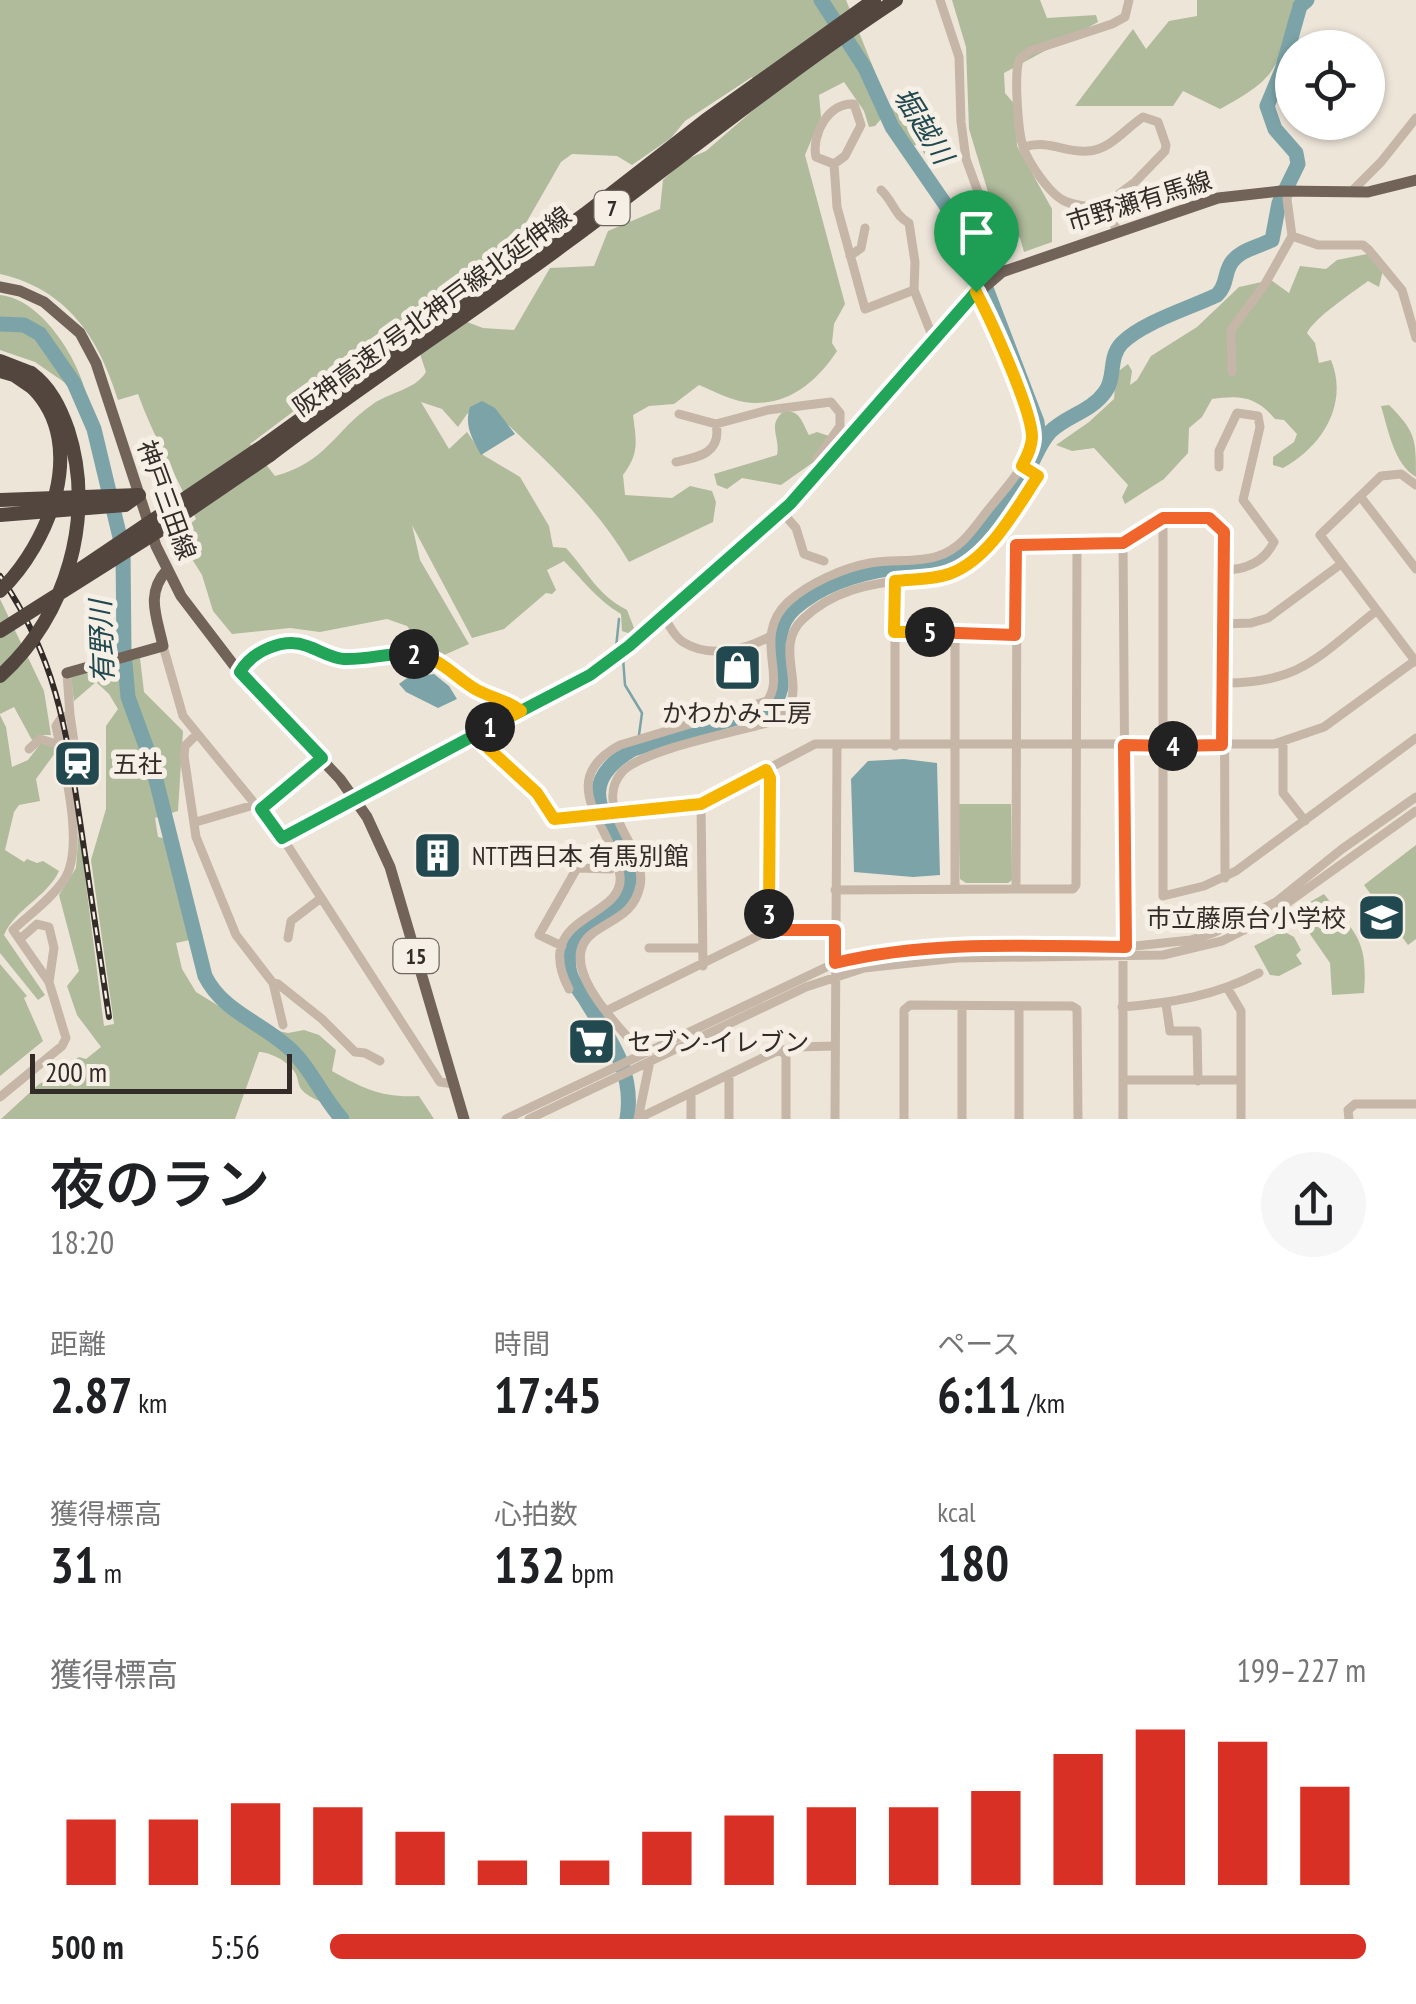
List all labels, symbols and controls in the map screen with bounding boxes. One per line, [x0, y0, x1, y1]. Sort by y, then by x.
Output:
map controls [1275, 30, 1385, 140]
button: locate [1275, 30, 1385, 140]
water label: 堀越川 [886, 80, 964, 173]
street label: 市野瀬有馬線 [1063, 164, 1215, 238]
pin [934, 190, 1019, 293]
road number: 7 [594, 191, 630, 225]
street label: 阪神高速7号北神戸線北延伸線 [287, 199, 577, 423]
icon: arrive [949, 205, 1004, 260]
street label: 神戸三田線 [131, 436, 203, 564]
water label: 有野川 [81, 596, 121, 685]
pin: 5 [905, 607, 955, 657]
text: 5 [923, 613, 937, 650]
pin: 2 [389, 629, 439, 679]
text: 2 [407, 635, 421, 672]
shop icon: かわかみ工房 [711, 641, 763, 693]
place label: かわかみ工房 [662, 697, 812, 729]
pin: 1 [465, 702, 515, 752]
text: 1 [483, 708, 497, 745]
pin: 4 [1148, 721, 1198, 771]
text: 4 [1166, 727, 1180, 764]
station icon: 五社 [52, 738, 104, 790]
place label: 五社 [113, 748, 163, 780]
building icon: NTT西日本 有馬別館 [411, 830, 463, 882]
place label: NTT西日本 有馬別館 [472, 840, 689, 872]
pin: 3 [744, 889, 794, 939]
school or university icon: 市立藤原台小学校 [1355, 892, 1407, 944]
text: 3 [762, 895, 776, 932]
place label: 市立藤原台小学校 [1146, 902, 1346, 934]
road number: 15 [394, 939, 438, 973]
supermarket icon: セブン-イレブン [566, 1016, 618, 1068]
place label: セブン-イレブン [627, 1026, 809, 1058]
scale bar [30, 1049, 292, 1094]
text: 200 m [45, 1053, 107, 1090]
text: 夜のラン [50, 1148, 270, 1219]
button: share [1261, 1152, 1366, 1257]
text: 18:20 [50, 1221, 114, 1263]
text: 距離 [50, 1325, 106, 1362]
text: 時間 [494, 1325, 550, 1362]
text: ペース [937, 1325, 1020, 1362]
text: 2.87 [50, 1362, 132, 1427]
text: 17:45 [494, 1362, 602, 1427]
text: 6:11 [937, 1362, 1022, 1427]
text: km [132, 1384, 167, 1421]
text: /km [1022, 1384, 1065, 1421]
text: kcal [937, 1493, 976, 1530]
text: 獲得標高 [50, 1495, 162, 1532]
text: 心拍数 [494, 1495, 578, 1532]
text: 180 [937, 1530, 1009, 1595]
text: 31 [50, 1532, 98, 1597]
text: 132 [494, 1532, 565, 1597]
text: m [98, 1554, 122, 1591]
text: bpm [565, 1554, 614, 1591]
text: 199–227 m [1236, 1649, 1366, 1691]
text: 獲得標高 [50, 1653, 178, 1695]
text: 500 m [50, 1926, 124, 1968]
text: 5:56 [210, 1926, 260, 1968]

